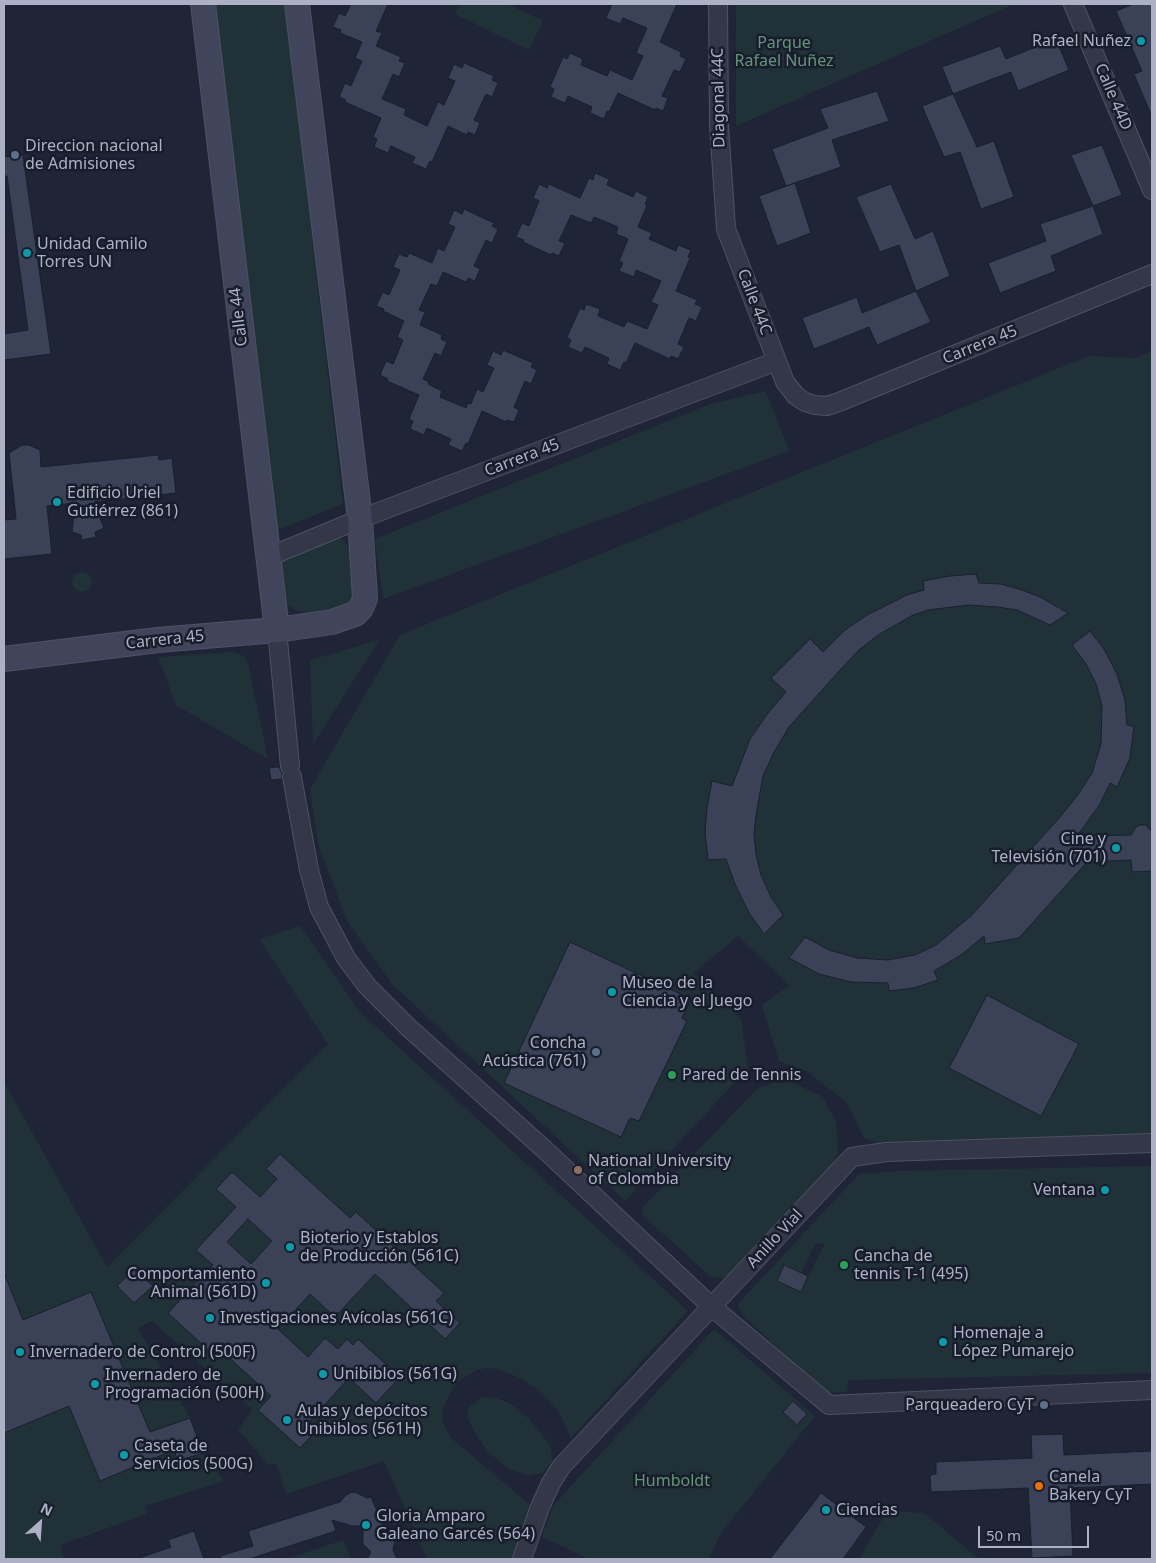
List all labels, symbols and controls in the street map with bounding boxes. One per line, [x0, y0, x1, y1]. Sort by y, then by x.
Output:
place label: Rafael Nuñez [1032, 31, 1131, 51]
park label: Parque Rafael Nuñez [734, 33, 834, 71]
marker: Rafael Nuñez [1135, 35, 1147, 47]
street label: Diagonal 44C [709, 48, 729, 148]
street label: Calle 44D [1090, 61, 1136, 133]
place label: Direccion nacional de Admisiones [25, 136, 163, 174]
marker: Direccion nacional de Admisiones [9, 149, 21, 161]
place label: Unidad Camilo Torres UN [37, 234, 148, 272]
marker: Unidad Camilo Torres UN [21, 247, 33, 259]
street label: Calle 44C [733, 266, 775, 338]
street label: Calle 44 [226, 287, 252, 347]
street label: Carrera 45 [940, 321, 1020, 369]
street label: Carrera 45 [482, 435, 562, 481]
place label: Edificio Uriel Gutiérrez (861) [67, 483, 178, 521]
marker: Edificio Uriel Gutiérrez (861) [51, 496, 63, 508]
street label: Carrera 45 [125, 626, 205, 654]
place label: Cine y Televisión (701) [992, 829, 1106, 867]
marker: Cine y Televisión (701) [1110, 842, 1122, 854]
place label: Museo de la Ciencia y el Juego [622, 973, 753, 1011]
marker: Museo de la Ciencia y el Juego [606, 986, 618, 998]
place label: Concha Acústica (761) [483, 1033, 586, 1071]
marker: Concha Acústica (761) [590, 1046, 602, 1058]
place label: Pared de Tennis [682, 1065, 801, 1085]
marker: Pared de Tennis [666, 1069, 678, 1081]
place label: National University of Colombia [588, 1151, 731, 1189]
marker: National University of Colombia [572, 1164, 584, 1176]
place label: Ventana [1033, 1180, 1095, 1200]
marker: Ventana [1099, 1184, 1111, 1196]
street label: Anillo Vial [743, 1206, 807, 1272]
place label: Bioterio y Establos de Producción (561C) [300, 1228, 459, 1266]
marker: Bioterio y Establos de Producción (561C) [284, 1241, 296, 1253]
place label: Cancha de tennis T-1 (495) [854, 1246, 968, 1284]
marker: Cancha de tennis T-1 (495) [838, 1259, 850, 1271]
place label: Comportamiento Animal (561D) [127, 1264, 256, 1302]
marker: Comportamiento Animal (561D) [260, 1277, 272, 1289]
place label: Investigaciones Avícolas (561C) [220, 1308, 453, 1328]
marker: Investigaciones Avícolas (561C) [204, 1312, 216, 1324]
place label: Homenaje a López Pumarejo [953, 1323, 1074, 1361]
marker: Homenaje a López Pumarejo [937, 1336, 949, 1348]
place label: Invernadero de Control (500F) [30, 1342, 255, 1362]
marker: Invernadero de Control (500F) [14, 1346, 26, 1358]
place label: Unibiblos (561G) [333, 1364, 457, 1384]
place label: Invernadero de Programación (500H) [105, 1365, 264, 1403]
marker: Unibiblos (561G) [317, 1368, 329, 1380]
marker: Invernadero de Programación (500H) [89, 1378, 101, 1390]
place label: Parqueadero CyT [905, 1395, 1034, 1415]
marker: Parqueadero CyT [1038, 1399, 1050, 1411]
place label: Aulas y depócitos Unibiblos (561H) [297, 1401, 428, 1439]
marker: Aulas y depócitos Unibiblos (561H) [281, 1414, 293, 1426]
place label: Caseta de Servicios (500G) [134, 1436, 253, 1474]
marker: Caseta de Servicios (500G) [118, 1449, 130, 1461]
place label: Canela Bakery CyT [1049, 1467, 1132, 1505]
park label: Humboldt [634, 1471, 710, 1491]
marker: Canela Bakery CyT [1033, 1480, 1045, 1492]
north arrow [15, 1498, 65, 1548]
text: N [38, 1498, 56, 1520]
place label: Ciencias [836, 1500, 898, 1520]
marker: Ciencias [820, 1504, 832, 1516]
place label: Gloria Amparo Galeano Garcés (564) [376, 1506, 535, 1544]
scale bar [981, 1516, 1092, 1548]
marker: Gloria Amparo Galeano Garcés (564) [360, 1519, 372, 1531]
text: 50 m [986, 1525, 1021, 1545]

